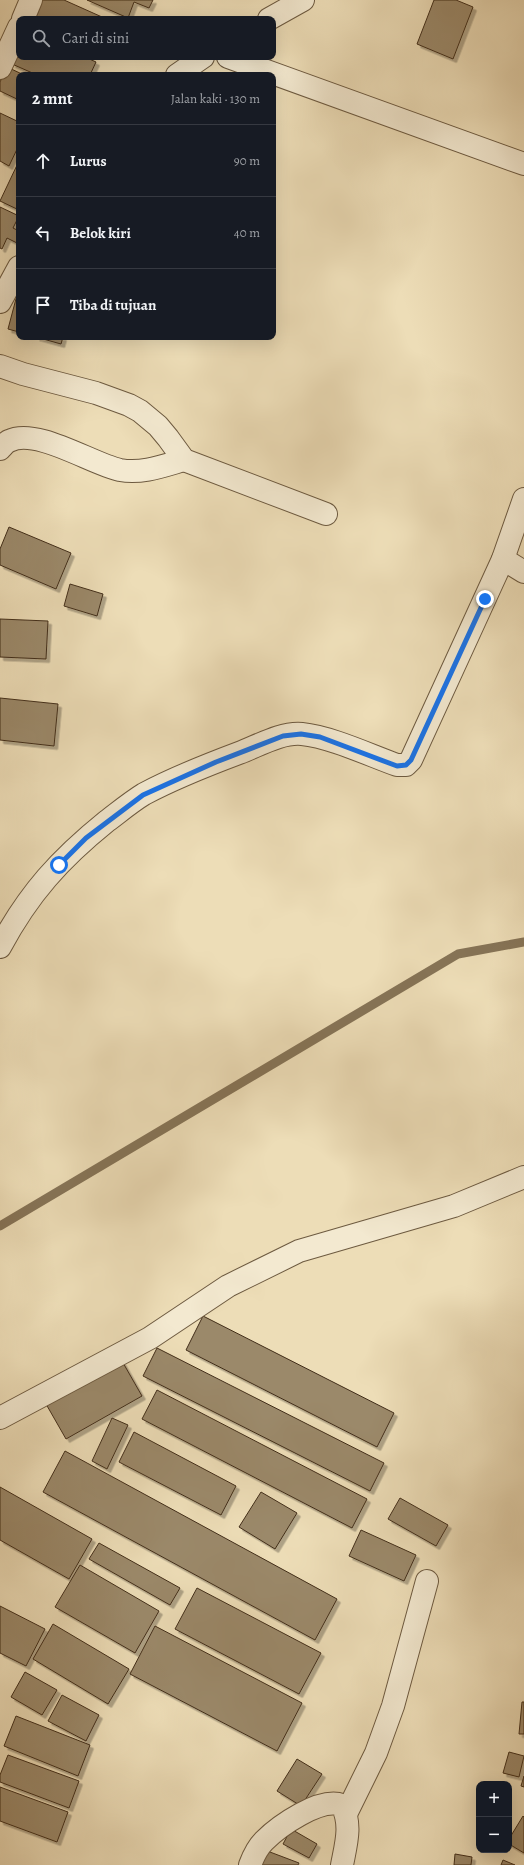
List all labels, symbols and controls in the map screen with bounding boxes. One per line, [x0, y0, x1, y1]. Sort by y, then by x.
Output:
search box [16, 16, 276, 60]
icon: search [30, 27, 52, 49]
text: Cari di sini [62, 28, 129, 48]
text: 2 mnt [32, 87, 73, 110]
text: Jalan kaki · 130 m [171, 90, 260, 107]
icon: ahead [32, 150, 54, 172]
text: Lurus [70, 151, 107, 171]
text: 90 m [234, 152, 260, 169]
icon: left [32, 222, 54, 244]
text: Belok kiri [70, 223, 131, 243]
text: 40 m [234, 224, 260, 241]
icon: arrive [32, 294, 54, 316]
text: Tiba di tujuan [70, 295, 156, 315]
route end [476, 590, 494, 608]
route start [50, 856, 68, 874]
map controls [476, 1781, 512, 1853]
button: + [476, 1781, 512, 1817]
button: − [476, 1817, 512, 1853]

